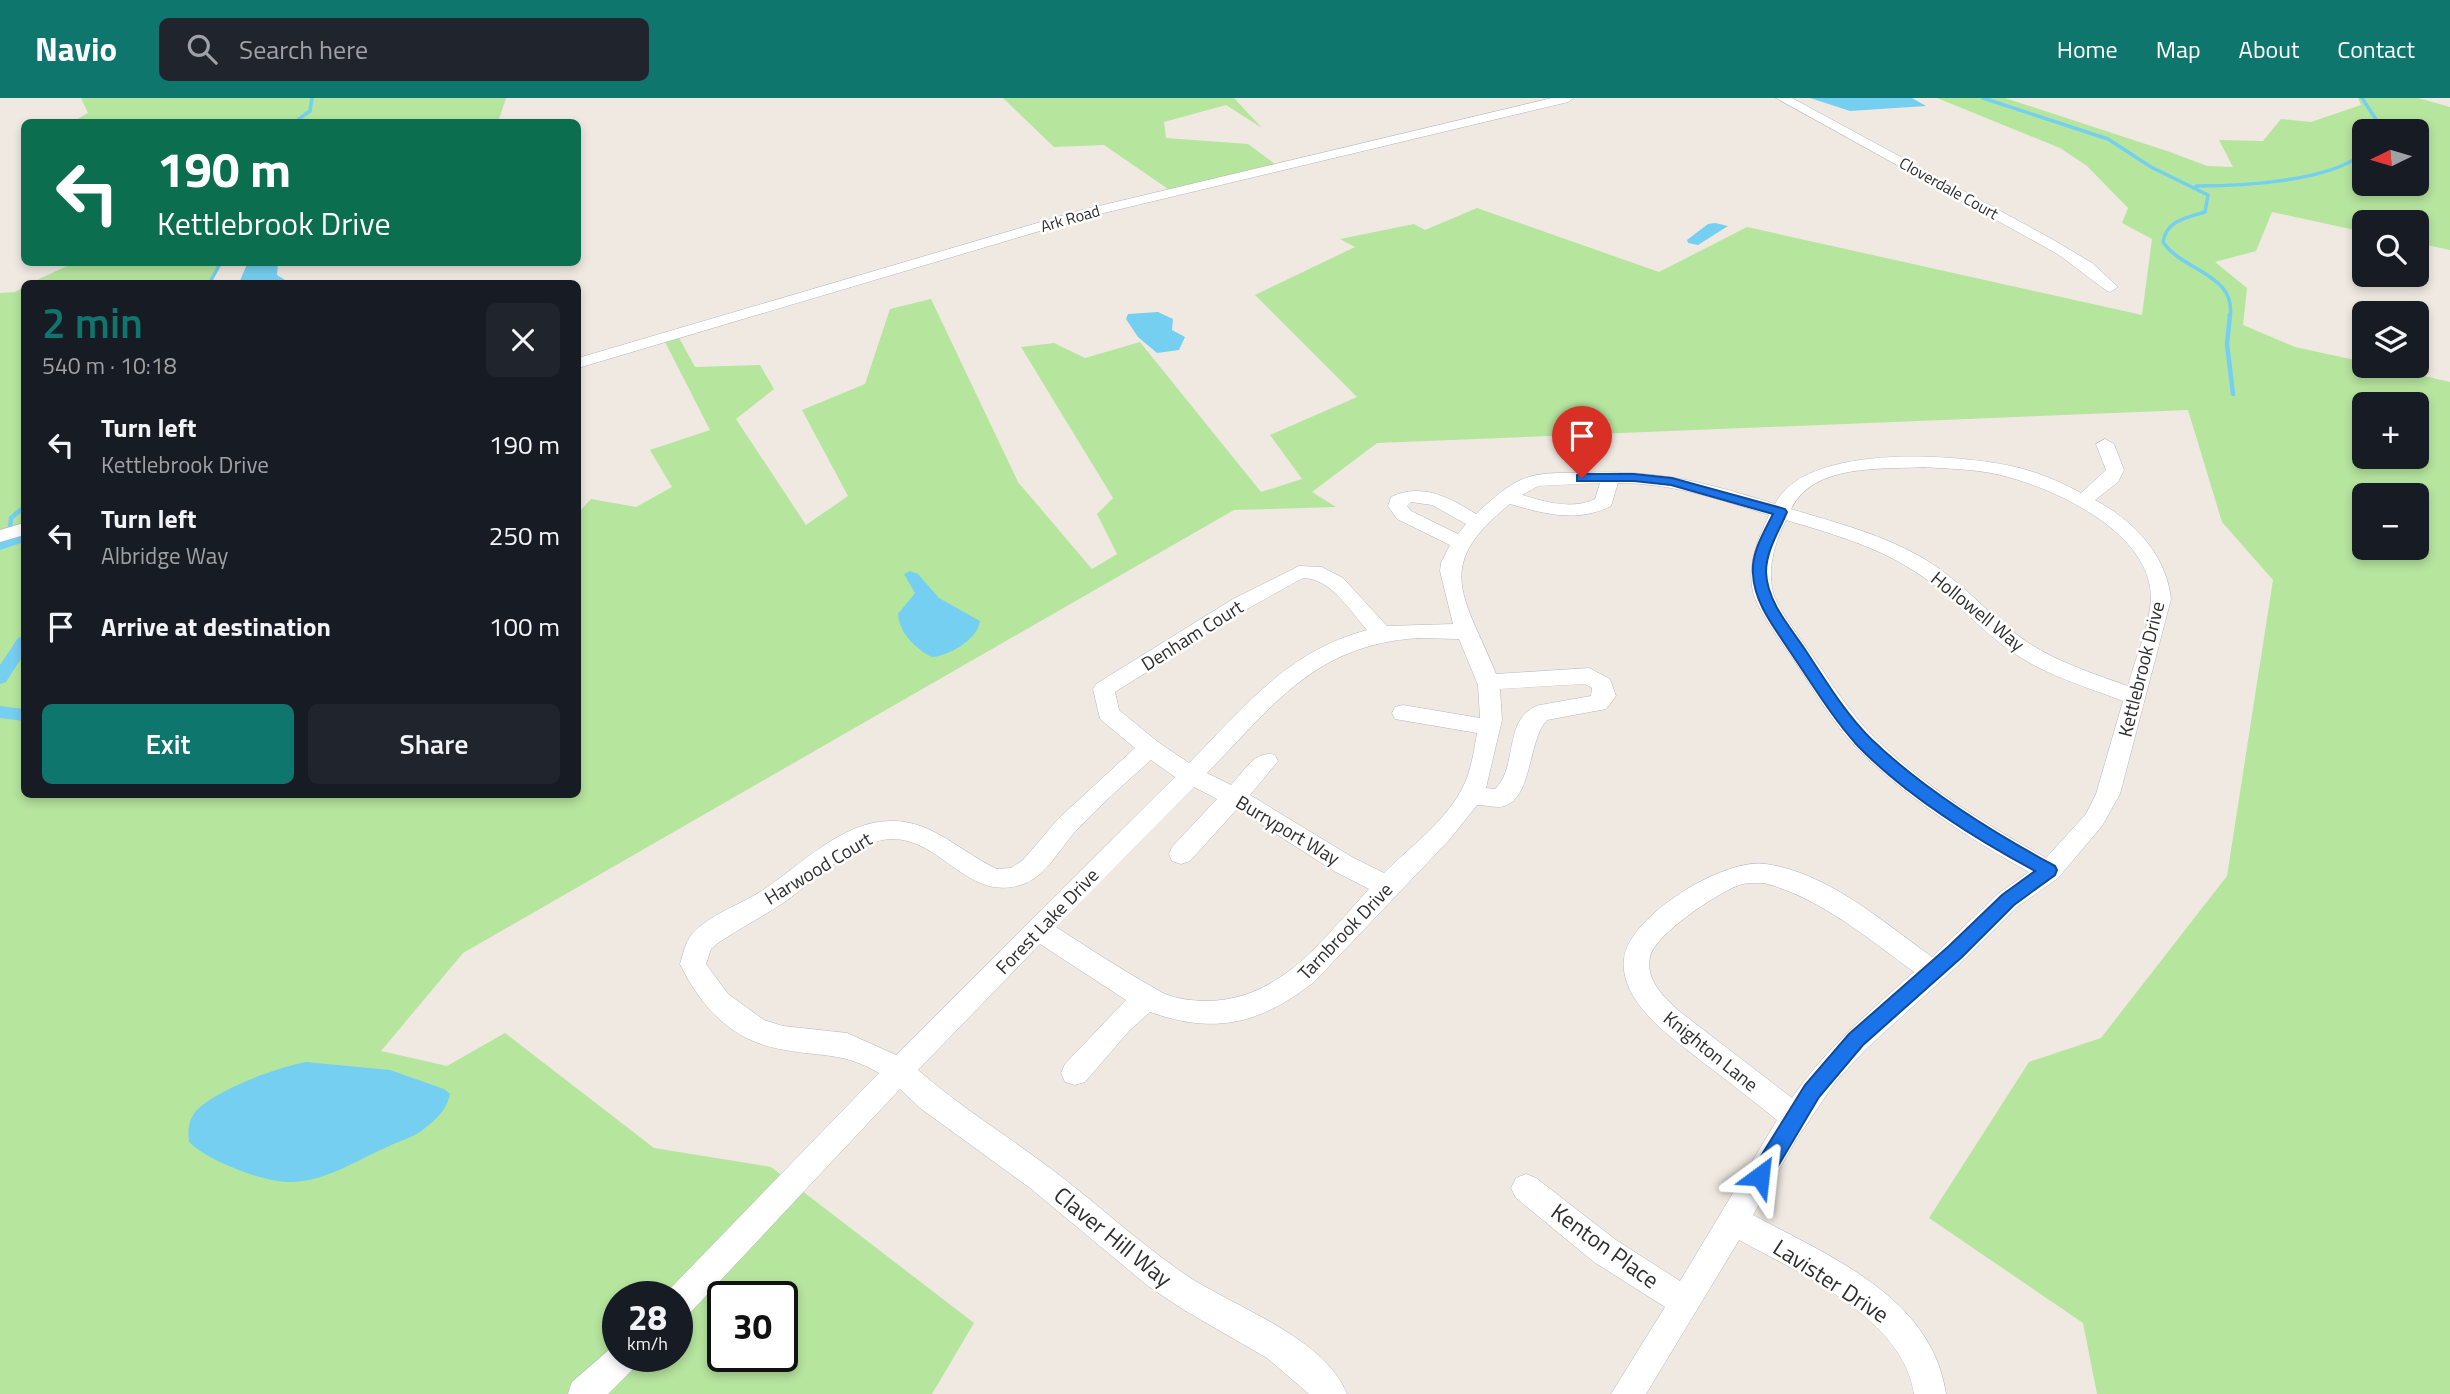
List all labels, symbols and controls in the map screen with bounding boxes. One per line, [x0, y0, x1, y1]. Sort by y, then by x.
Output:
search box [159, 18, 649, 81]
text: Navio [35, 24, 117, 74]
icon: search [183, 30, 221, 68]
text: Search here [239, 30, 368, 69]
text: Home [2057, 31, 2118, 67]
text: Map [2156, 31, 2201, 67]
text: About [2239, 31, 2299, 67]
text: Contact [2337, 31, 2415, 67]
north arrow [2352, 119, 2429, 196]
map controls [2352, 119, 2429, 560]
text: 190 m [157, 131, 291, 206]
icon: left [42, 147, 133, 238]
street label: Cloverdale Court [1895, 151, 2003, 225]
street label: Ark Road [1037, 198, 1103, 238]
text: Kettlebrook Drive [157, 199, 391, 247]
button: search [2352, 210, 2429, 287]
text: 2 min [42, 290, 143, 354]
button: layers [2352, 301, 2429, 378]
button: close [486, 303, 560, 377]
text: 540 m · 10:18 [42, 348, 177, 383]
button: + [2352, 392, 2429, 469]
pin [1552, 406, 1612, 478]
text: Turn left [101, 408, 196, 447]
icon: arrive [1563, 417, 1601, 455]
text: 190 m [489, 425, 560, 464]
icon: left [42, 426, 80, 464]
text: Kettlebrook Drive [101, 447, 269, 482]
button: − [2352, 483, 2429, 560]
text: Turn left [101, 499, 196, 538]
text: 250 m [489, 516, 560, 555]
icon: left [42, 517, 80, 555]
text: Albridge Way [101, 538, 228, 573]
street label: Hollowell Way [1925, 564, 2032, 658]
street label: Denham Court [1135, 592, 1249, 677]
street label: Kettlebrook Drive [2110, 598, 2171, 740]
text: Arrive at destination [101, 607, 331, 646]
text: 100 m [489, 607, 560, 646]
icon: arrive [42, 608, 80, 646]
button: Exit [42, 704, 294, 784]
button: Share [308, 704, 560, 784]
street label: Burryport Way [1231, 787, 1346, 872]
street label: Harwood Court [758, 824, 877, 911]
street label: Forest Lake Drive [988, 861, 1105, 980]
street label: Tarnbrook Drive [1290, 875, 1399, 986]
street label: Knighton Lane [1658, 1003, 1765, 1098]
position arrow [1723, 1139, 1797, 1213]
street label: Claver Hill Way [1047, 1178, 1180, 1295]
street label: Kenton Place [1544, 1194, 1667, 1297]
street label: Lavister Drive [1766, 1230, 1896, 1331]
speed limit sign: 30 [707, 1281, 798, 1372]
text: 28 [628, 1290, 667, 1344]
text: km/h [627, 1330, 668, 1357]

